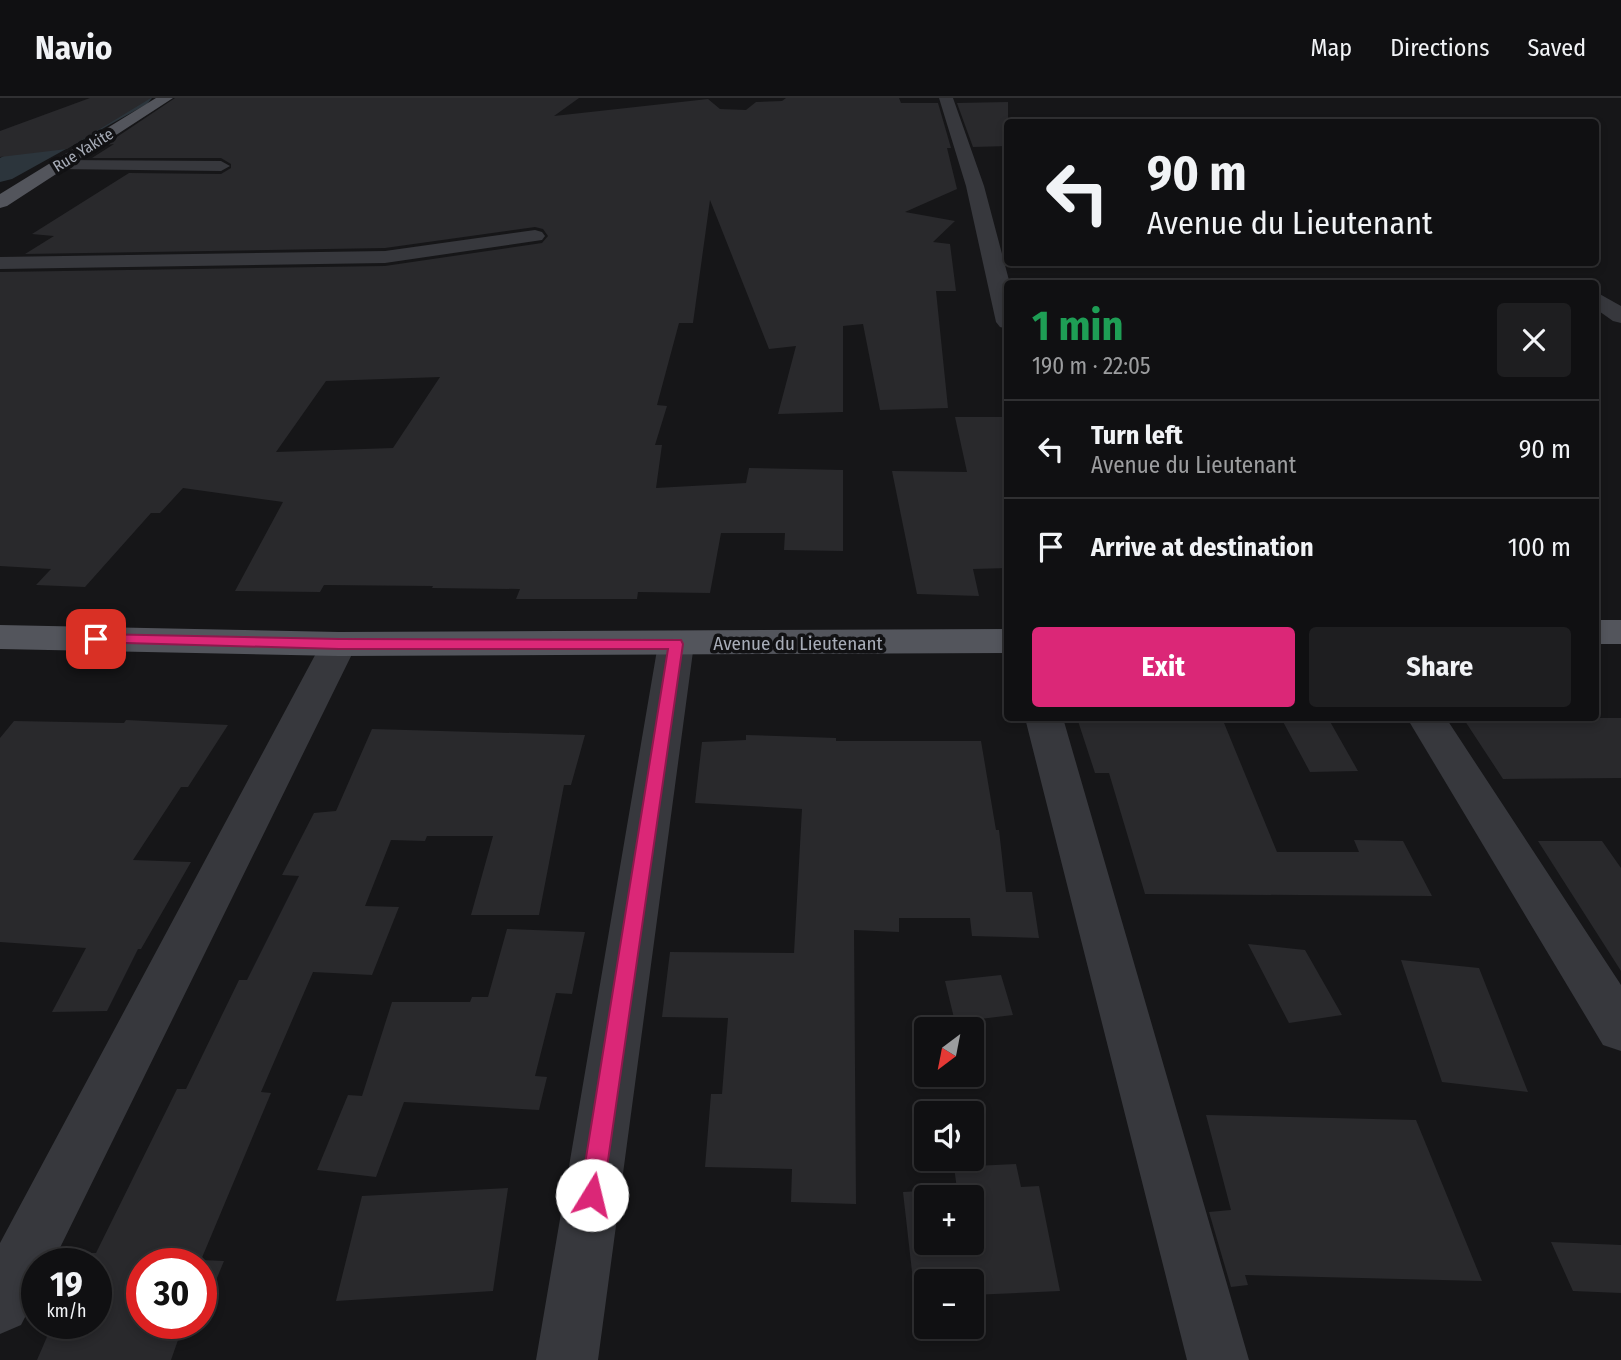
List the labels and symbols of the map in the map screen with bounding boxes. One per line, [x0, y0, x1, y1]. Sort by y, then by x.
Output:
street label: Rue Yakite [49, 124, 117, 176]
pin [66, 609, 126, 669]
street label: Avenue du Lieutenant [713, 632, 884, 655]
north arrow [914, 1017, 984, 1087]
position arrow [555, 1158, 629, 1232]
speed limit sign: 30 [126, 1248, 217, 1339]

